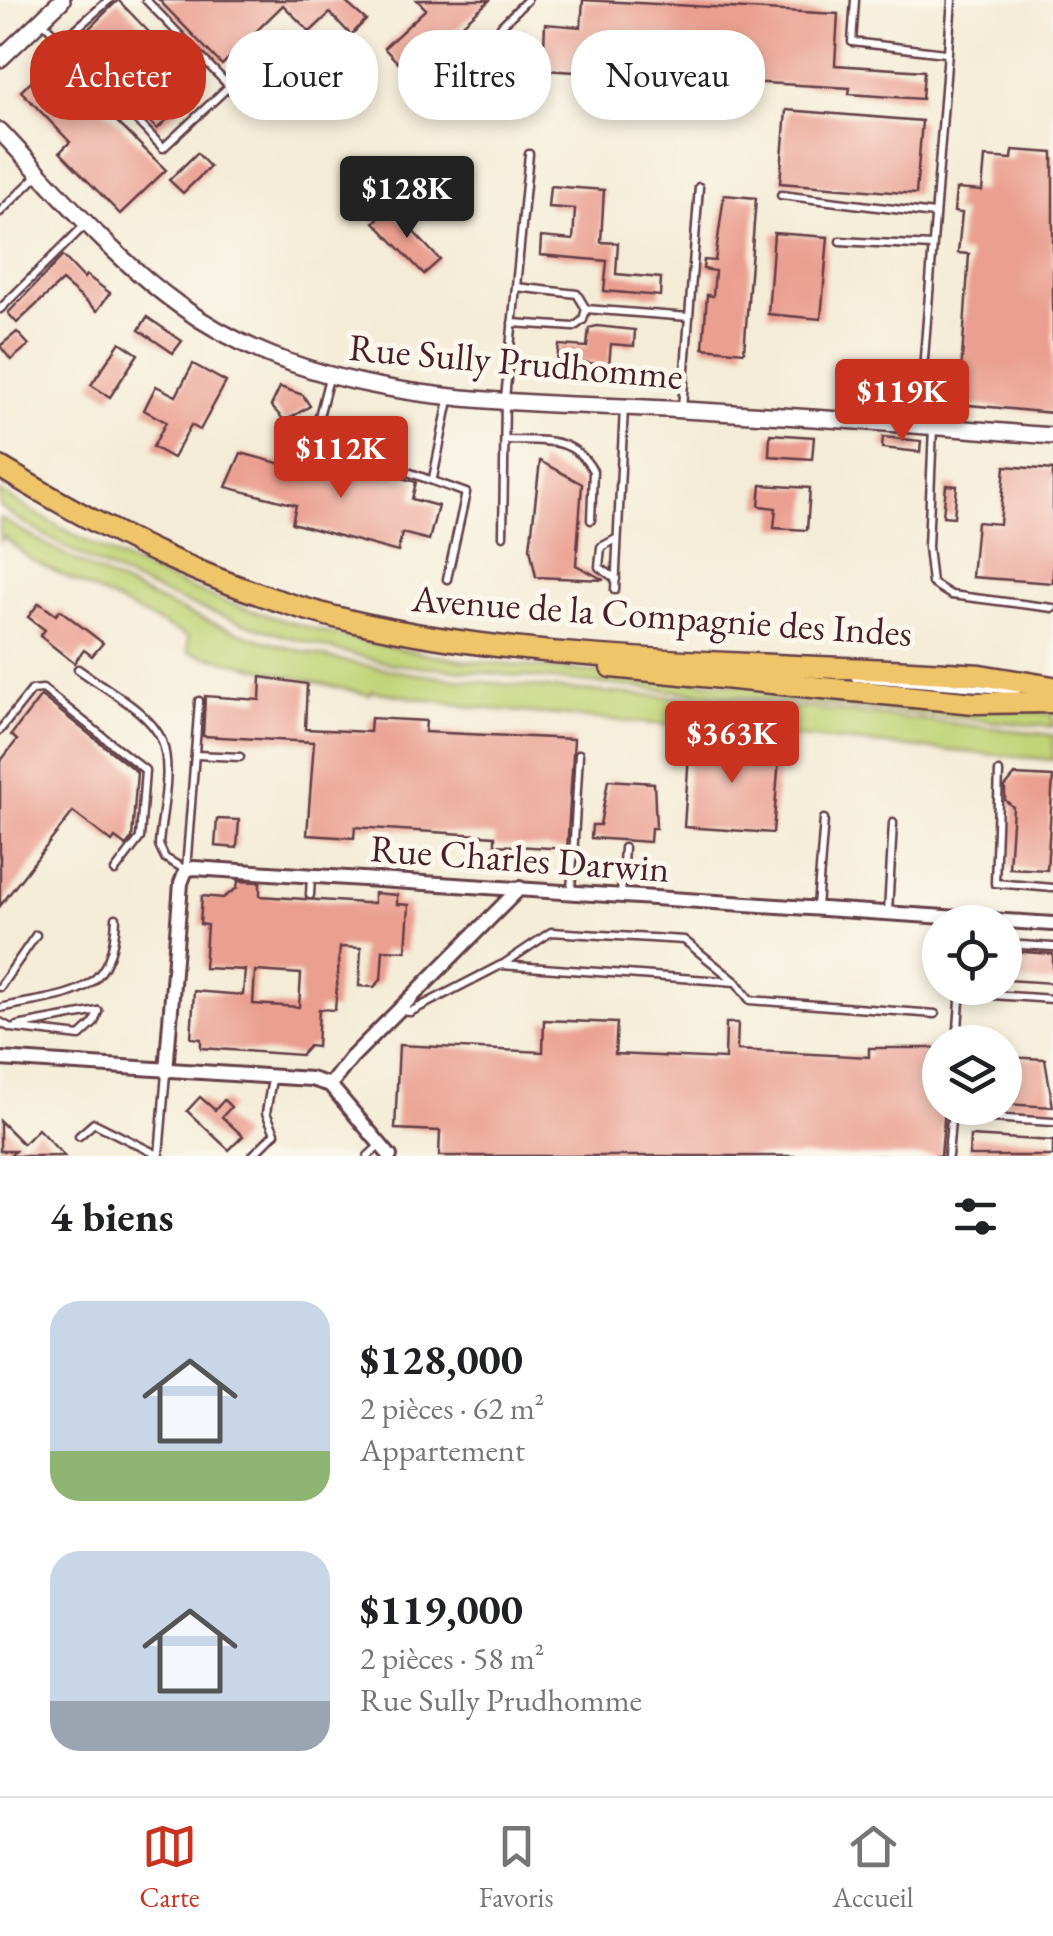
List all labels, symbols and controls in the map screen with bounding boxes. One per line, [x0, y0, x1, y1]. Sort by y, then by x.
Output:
chip: Acheter [30, 30, 206, 120]
chip: Louer [226, 30, 378, 120]
chip: Filtres [398, 30, 551, 120]
chip: Nouveau [571, 30, 765, 120]
pin: $128K [337, 156, 477, 241]
text: $128K [362, 167, 452, 209]
street label: Rue Sully Prudhomme [347, 322, 685, 400]
pin: $119K [832, 359, 972, 444]
text: $119K [857, 370, 947, 412]
pin: $112K [271, 416, 411, 501]
text: $112K [296, 427, 386, 469]
street label: Avenue de la Compagnie des Indes [409, 573, 914, 657]
pin: $363K [662, 701, 802, 786]
text: $363K [687, 712, 777, 754]
street label: Rue Charles Darwin [369, 823, 671, 893]
map controls [922, 905, 1022, 1125]
button: locate [922, 905, 1022, 1005]
button: layers [922, 1025, 1022, 1125]
text: 4 biens [50, 1189, 174, 1244]
icon: filters [948, 1189, 1003, 1244]
text: $128,000 [360, 1332, 523, 1387]
icon: home [130, 1341, 250, 1461]
text: 2 pièces · 62 m² [360, 1387, 544, 1429]
text: Appartement [360, 1429, 525, 1471]
text: $119,000 [360, 1582, 523, 1637]
icon: home [130, 1591, 250, 1711]
text: 2 pièces · 58 m² [360, 1637, 544, 1679]
text: Rue Sully Prudhomme [360, 1679, 642, 1721]
tab: Carte [140, 1819, 200, 1915]
tab: Favoris [479, 1819, 554, 1915]
tab: Accueil [833, 1819, 913, 1915]

